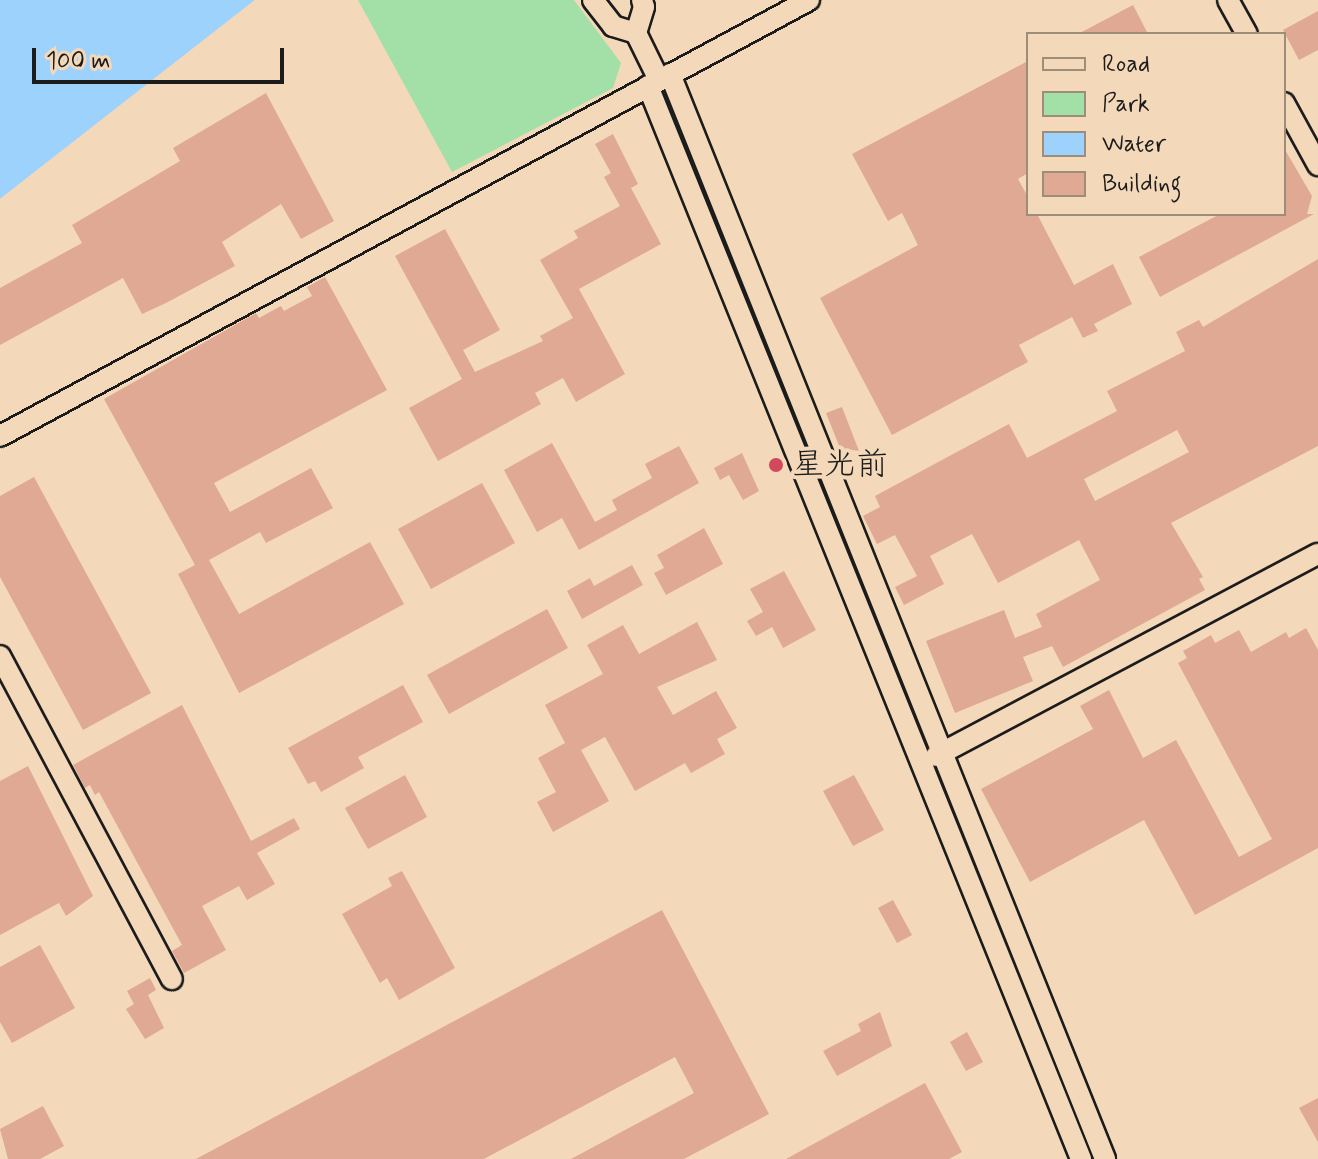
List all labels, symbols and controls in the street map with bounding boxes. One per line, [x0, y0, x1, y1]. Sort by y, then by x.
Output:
scale bar [36, 32, 288, 82]
legend [1026, 32, 1286, 216]
text: 100 m [46, 46, 110, 77]
text: Road [1102, 49, 1150, 80]
text: Park [1102, 89, 1150, 120]
text: Water [1102, 129, 1166, 160]
text: Building [1102, 169, 1182, 200]
place label: 星光前 [792, 446, 888, 484]
marker: 星光前 [767, 456, 785, 474]

